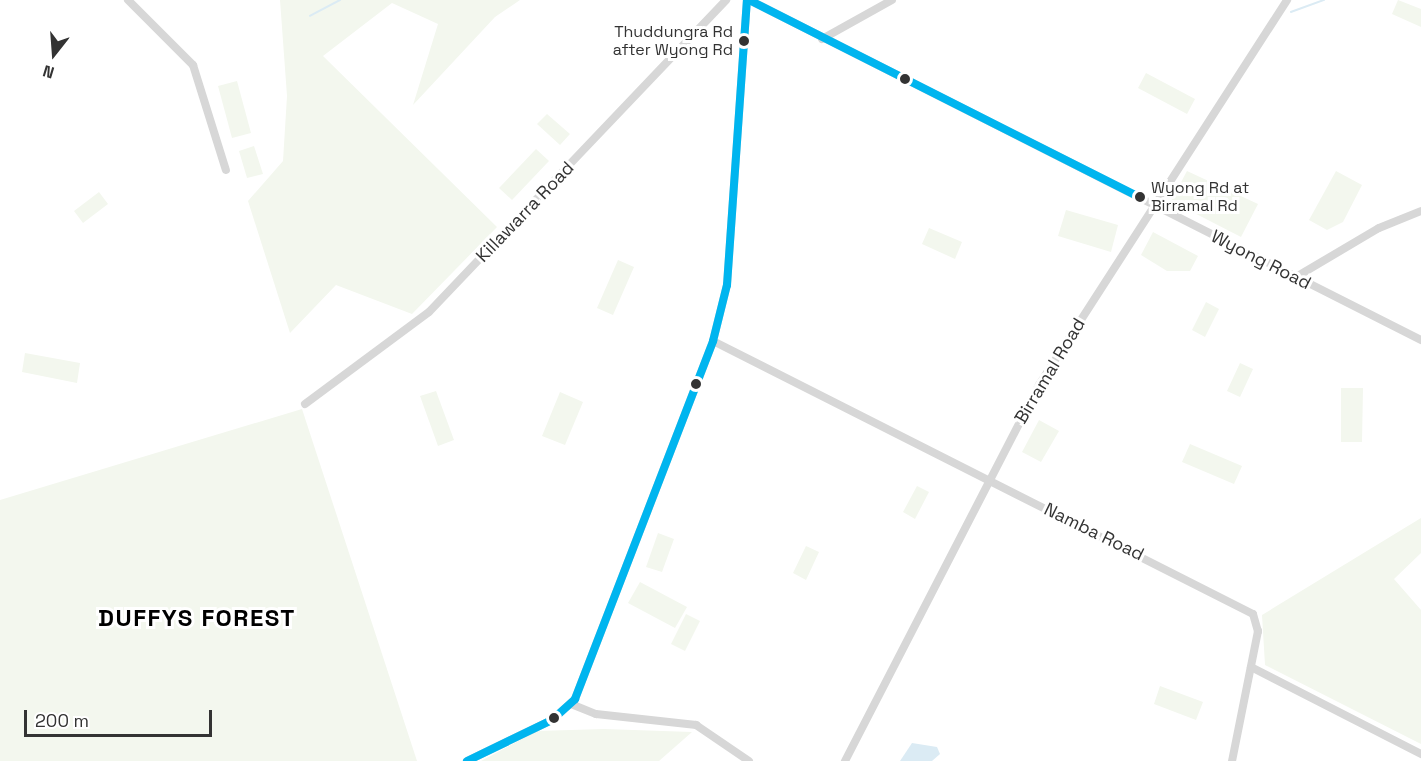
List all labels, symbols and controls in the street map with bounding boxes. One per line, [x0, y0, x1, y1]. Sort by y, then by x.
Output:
place label: Thuddungra Rd after Wyong Rd [613, 22, 733, 60]
north arrow [24, 24, 84, 84]
marker: Thuddungra Rd after Wyong Rd [738, 35, 750, 47]
text: N [40, 60, 57, 83]
unlabelled marker [899, 73, 911, 85]
street label: Killawarra Road [472, 157, 578, 267]
place label: Wyong Rd at Birramal Rd [1151, 178, 1249, 216]
marker: Wyong Rd at Birramal Rd [1134, 191, 1146, 203]
street label: Wyong Road [1207, 226, 1315, 294]
street label: Birramal Road [1010, 314, 1090, 428]
unlabelled marker [690, 378, 702, 390]
street label: Namba Road [1040, 499, 1148, 565]
district label: DUFFYS FOREST [98, 604, 296, 632]
scale bar [27, 698, 214, 736]
text: 200 m [35, 709, 89, 732]
unlabelled marker [548, 712, 560, 724]

